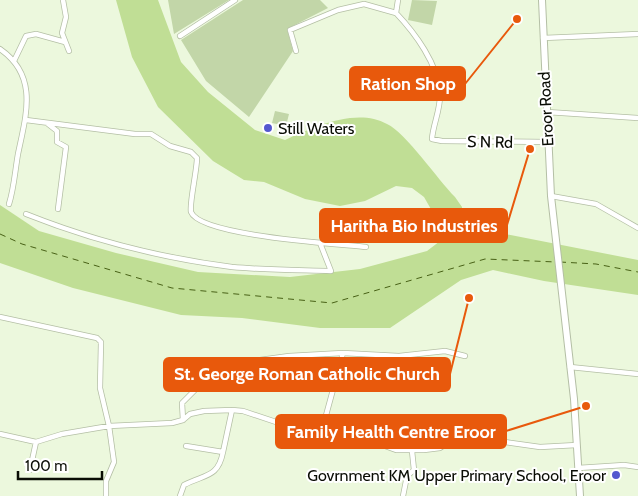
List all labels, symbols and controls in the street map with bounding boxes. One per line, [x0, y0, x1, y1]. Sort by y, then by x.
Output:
callout: Ration Shop [350, 67, 465, 100]
street label: Eroor Road [535, 71, 557, 147]
text: Ration Shop [360, 73, 456, 95]
place label: Still Waters [278, 119, 355, 138]
marker: Still Waters [262, 122, 274, 134]
street label: S N Rd [467, 132, 513, 152]
callout: Haritha Bio Industries [320, 209, 507, 242]
text: Haritha Bio Industries [330, 215, 498, 237]
callout: St. George Roman Catholic Church [164, 358, 450, 391]
text: St. George Roman Catholic Church [174, 363, 440, 385]
callout: Family Health Centre Eroor [276, 415, 506, 448]
text: Family Health Centre Eroor [286, 421, 496, 443]
scale bar [18, 448, 101, 480]
text: 100 m [25, 457, 67, 475]
place label: Govrnment KM Upper Primary School, Eroor [307, 466, 607, 485]
marker: Govrnment KM Upper Primary School, Eroor [610, 469, 622, 481]

